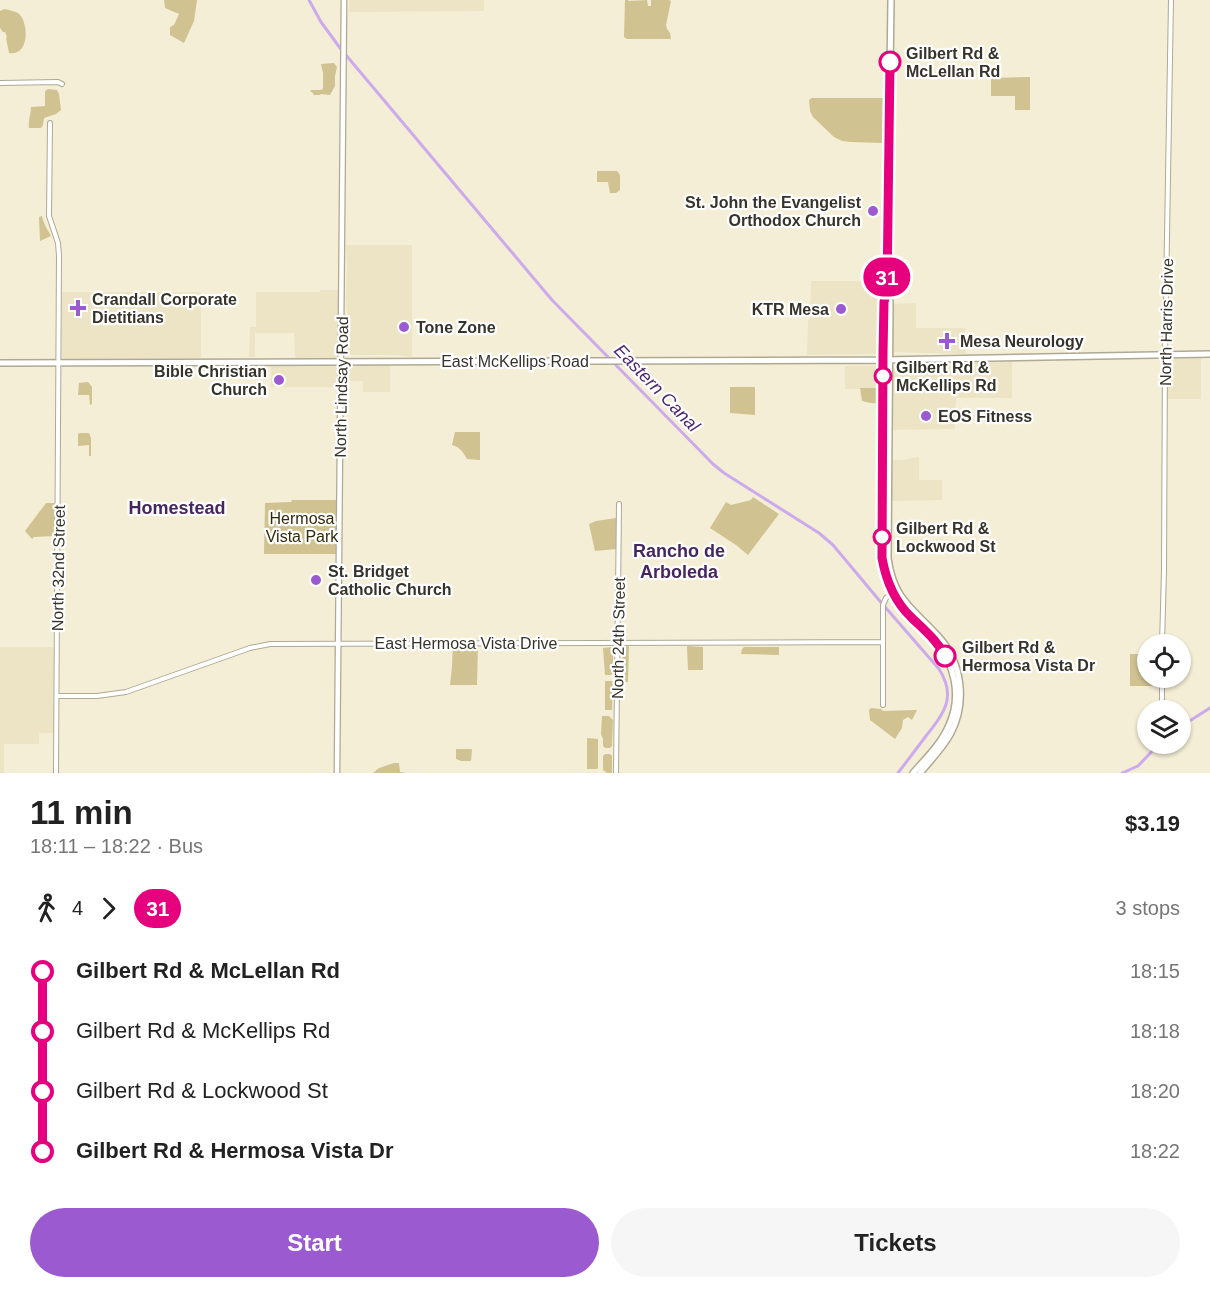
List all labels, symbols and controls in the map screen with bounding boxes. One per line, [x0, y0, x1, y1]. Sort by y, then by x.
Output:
place label: Gilbert Rd & McLellan Rd [906, 45, 1000, 80]
marker: Gilbert Rd & McLellan Rd [879, 51, 901, 73]
place label: St. John the Evangelist Orthodox Church [685, 194, 862, 229]
marker: St. John the Evangelist Orthodox Church [866, 204, 880, 218]
line badge: 31 [860, 258, 914, 296]
street label: North Harris Drive [1157, 258, 1176, 386]
text: 31 [875, 266, 899, 289]
place label: Crandall Corporate Dietitians [92, 291, 237, 326]
marker: Crandall Corporate Dietitians [69, 299, 87, 317]
place label: KTR Mesa [752, 301, 829, 318]
marker: KTR Mesa [834, 302, 848, 316]
street label: North Lindsay Road [332, 316, 351, 458]
place label: Tone Zone [416, 319, 496, 336]
marker: Tone Zone [397, 320, 411, 334]
marker: Mesa Neurology [938, 332, 956, 350]
place label: Mesa Neurology [960, 333, 1084, 350]
water label: Eastern Canal [610, 340, 705, 437]
street label: East McKellips Road [441, 353, 589, 370]
place label: Gilbert Rd & McKellips Rd [896, 359, 996, 394]
place label: Bible Christian Church [154, 363, 267, 398]
marker: Gilbert Rd & McKellips Rd [874, 367, 892, 385]
marker: Bible Christian Church [272, 373, 286, 387]
place label: EOS Fitness [938, 408, 1032, 425]
marker: EOS Fitness [919, 409, 933, 423]
district label: Homestead [128, 498, 226, 518]
street label: North 32nd Street [49, 504, 68, 631]
park label: Hermosa Vista Park [266, 510, 339, 545]
place label: Gilbert Rd & Lockwood St [896, 520, 996, 555]
marker: Gilbert Rd & Lockwood St [873, 528, 891, 546]
district label: Rancho de Arboleda [633, 541, 725, 582]
place label: St. Bridget Catholic Church [328, 563, 452, 598]
marker: St. Bridget Catholic Church [309, 573, 323, 587]
street label: North 24th Street [609, 576, 628, 699]
map controls [1137, 634, 1191, 754]
button: locate [1137, 634, 1191, 688]
street label: East Hermosa Vista Drive [375, 635, 558, 652]
place label: Gilbert Rd & Hermosa Vista Dr [962, 639, 1095, 674]
marker: Gilbert Rd & Hermosa Vista Dr [934, 645, 956, 667]
button: layers [1137, 700, 1191, 754]
text: 11 min [30, 794, 133, 831]
text: $3.19 [1125, 811, 1180, 836]
text: 18:11 – 18:22 · Bus [30, 835, 203, 857]
icon: walk [30, 892, 63, 925]
icon: forward [92, 892, 125, 925]
text: 4 [72, 897, 83, 919]
text: 31 [146, 897, 169, 920]
text: 3 stops [1116, 897, 1180, 919]
text: Gilbert Rd & McLellan Rd [76, 958, 340, 983]
text: 18:15 [1130, 960, 1180, 982]
text: Gilbert Rd & McKellips Rd [76, 1018, 330, 1043]
text: 18:18 [1130, 1020, 1180, 1042]
text: Gilbert Rd & Lockwood St [76, 1078, 328, 1103]
text: 18:20 [1130, 1080, 1180, 1102]
text: Gilbert Rd & Hermosa Vista Dr [76, 1138, 393, 1163]
text: 18:22 [1130, 1140, 1180, 1162]
button: Start [30, 1208, 599, 1277]
button: Tickets [611, 1208, 1180, 1277]

